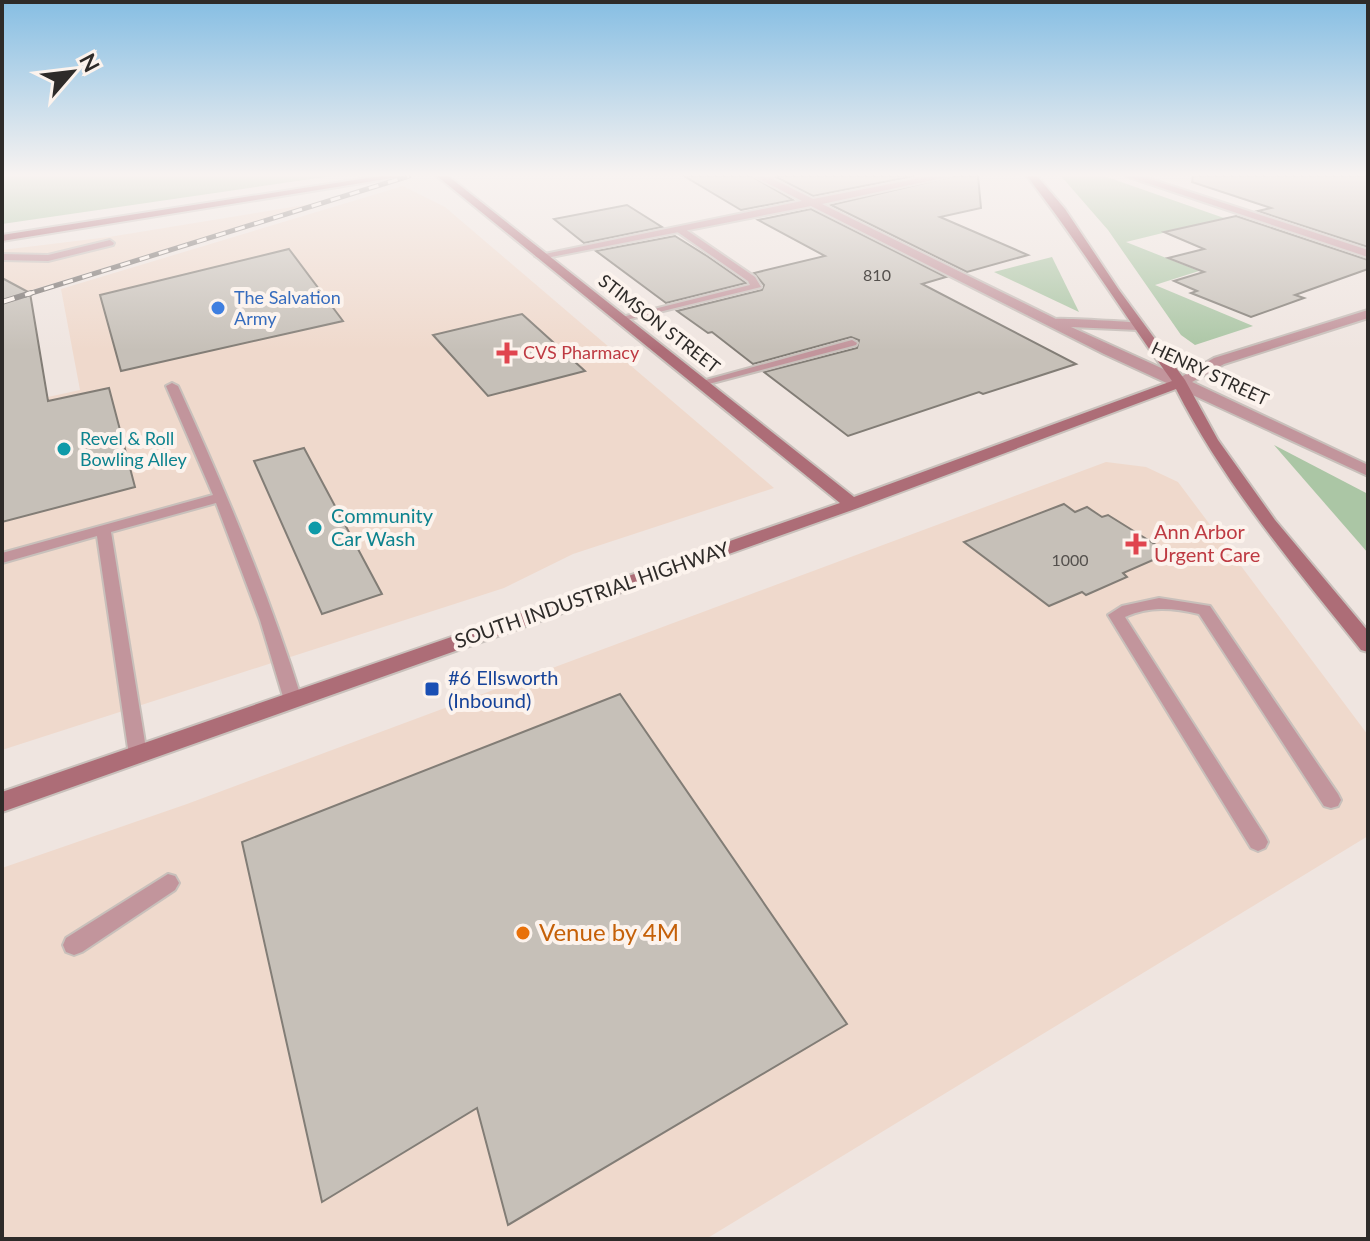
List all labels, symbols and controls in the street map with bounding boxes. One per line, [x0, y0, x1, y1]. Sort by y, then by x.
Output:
north arrow [32, 32, 112, 112]
text: N [74, 49, 106, 76]
house number: 810 [863, 265, 891, 284]
street label: STIMSON STREET [595, 269, 725, 378]
place label: The Salvation Army [234, 286, 341, 329]
marker: The Salvation Army [209, 299, 227, 317]
street label: HENRY STREET [1148, 336, 1273, 410]
place label: CVS Pharmacy [523, 341, 640, 363]
marker: CVS Pharmacy [498, 344, 516, 362]
place label: Revel & Roll Bowling Alley [80, 427, 188, 470]
marker: Revel & Roll Bowling Alley [55, 440, 73, 458]
place label: Community Car Wash [331, 503, 434, 550]
marker: Community Car Wash [306, 519, 324, 537]
place label: Ann Arbor Urgent Care [1154, 519, 1260, 566]
marker: Ann Arbor Urgent Care [1125, 533, 1147, 555]
street label: SOUTH INDUSTRIAL HIGHWAY [451, 536, 733, 652]
house number: 1000 [1051, 550, 1089, 569]
place label: #6 Ellsworth (Inbound) [448, 665, 558, 712]
marker: #6 Ellsworth (Inbound) [423, 680, 441, 698]
place label: Venue by 4M [539, 917, 679, 946]
marker: Venue by 4M [514, 924, 532, 942]

